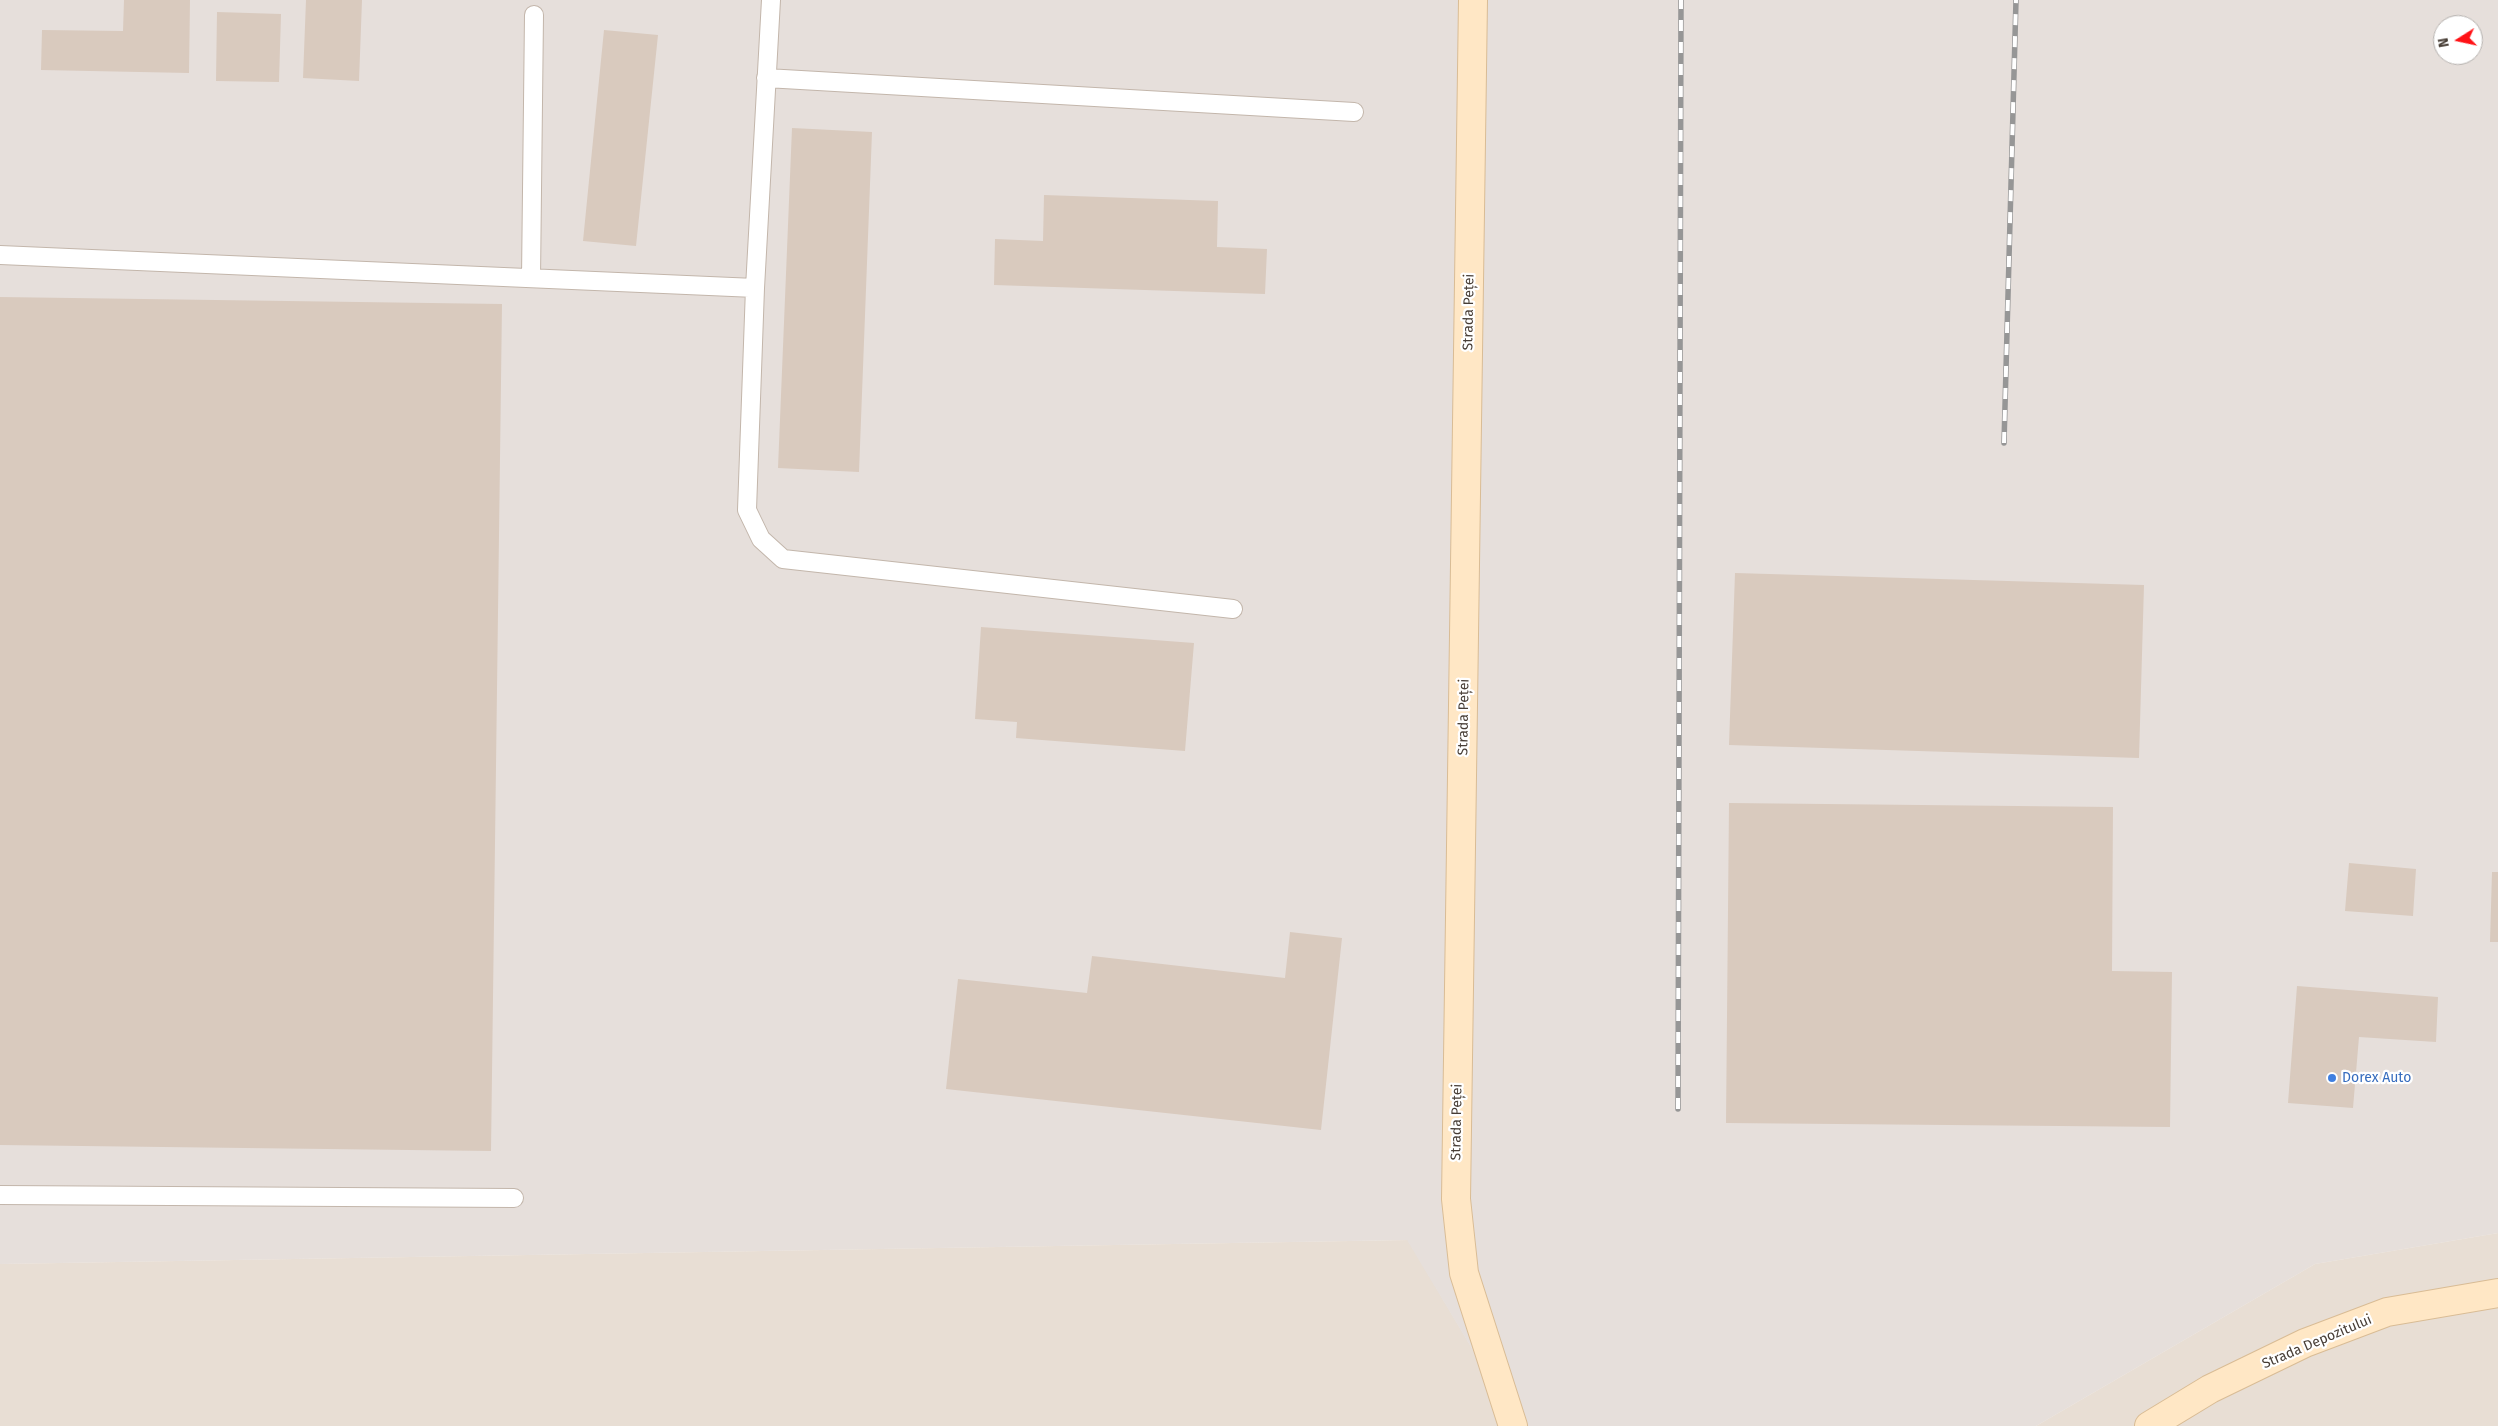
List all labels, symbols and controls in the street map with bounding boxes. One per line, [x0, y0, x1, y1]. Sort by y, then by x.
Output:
north arrow [2433, 15, 2483, 65]
text: N [2435, 36, 2453, 49]
street label: Strada Peței [1460, 274, 1478, 350]
street label: Strada Peței [1455, 679, 1473, 755]
place label: Dorex Auto [2342, 1070, 2411, 1086]
marker: Dorex Auto [2326, 1072, 2338, 1084]
street label: Strada Peței [1448, 1084, 1466, 1160]
street label: Strada Depozitului [2260, 1311, 2374, 1373]

